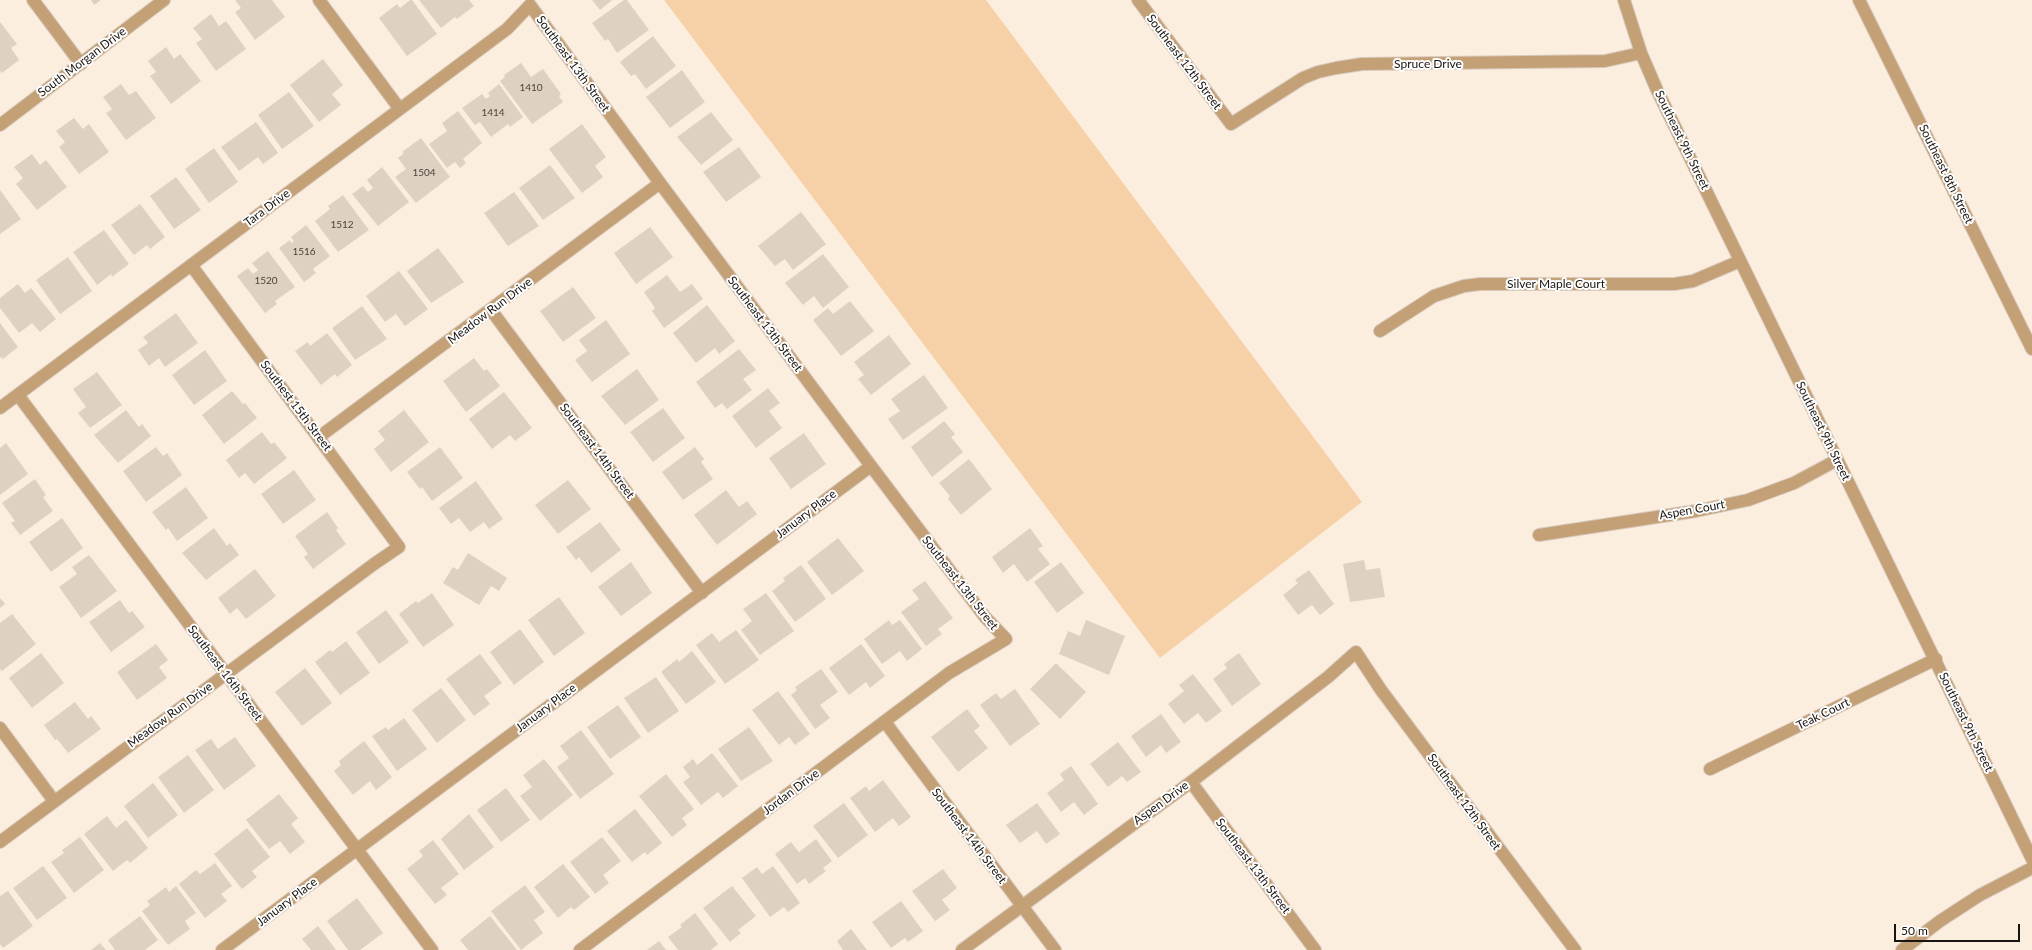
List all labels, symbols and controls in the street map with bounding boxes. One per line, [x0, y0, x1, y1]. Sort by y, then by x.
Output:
street label: Southeast 12th Street [1144, 12, 1224, 112]
street label: Southeast 13th Street [533, 13, 613, 115]
street label: South Morgan Drive [35, 24, 129, 100]
street label: Spruce Drive [1394, 57, 1462, 71]
house number: 1410 [519, 82, 543, 94]
street label: Southeast 9th Street [1652, 88, 1712, 192]
house number: 1414 [481, 107, 505, 119]
street label: Southeast 8th Street [1916, 122, 1976, 226]
house number: 1504 [412, 167, 436, 179]
street label: Tara Drive [241, 186, 293, 230]
house number: 1512 [330, 219, 354, 231]
house number: 1516 [292, 246, 316, 258]
street label: Southeast 13th Street [725, 274, 805, 374]
house number: 1520 [254, 275, 278, 287]
street label: Meadow Run Drive [445, 275, 535, 347]
street label: Silver Maple Court [1507, 277, 1605, 291]
street label: Southest 15th Street [257, 358, 335, 454]
street label: Southeast 9th Street [1793, 379, 1853, 483]
street label: Southeast 14th Street [557, 401, 637, 501]
street label: January Place [773, 487, 839, 541]
street label: Aspen Court [1658, 497, 1726, 523]
street label: Southeast 13th Street [919, 533, 1001, 633]
street label: Southeast 16th Street [185, 623, 265, 723]
street label: Southeast 9th Street [1936, 670, 1996, 774]
street label: Meadow Run Drive [125, 679, 215, 751]
street label: January Place [513, 681, 579, 735]
street label: Teak Court [1794, 695, 1852, 733]
street label: Southeast 12th Street [1424, 751, 1504, 853]
street label: Jordan Drive [760, 766, 822, 818]
street label: Aspen Drive [1131, 778, 1191, 828]
street label: Southeast 14th Street [929, 786, 1009, 886]
street label: Southeast 13th Street [1213, 816, 1293, 916]
street label: January Place [254, 875, 320, 929]
scale bar [1896, 916, 2022, 942]
text: 50 m [1901, 923, 1928, 938]

